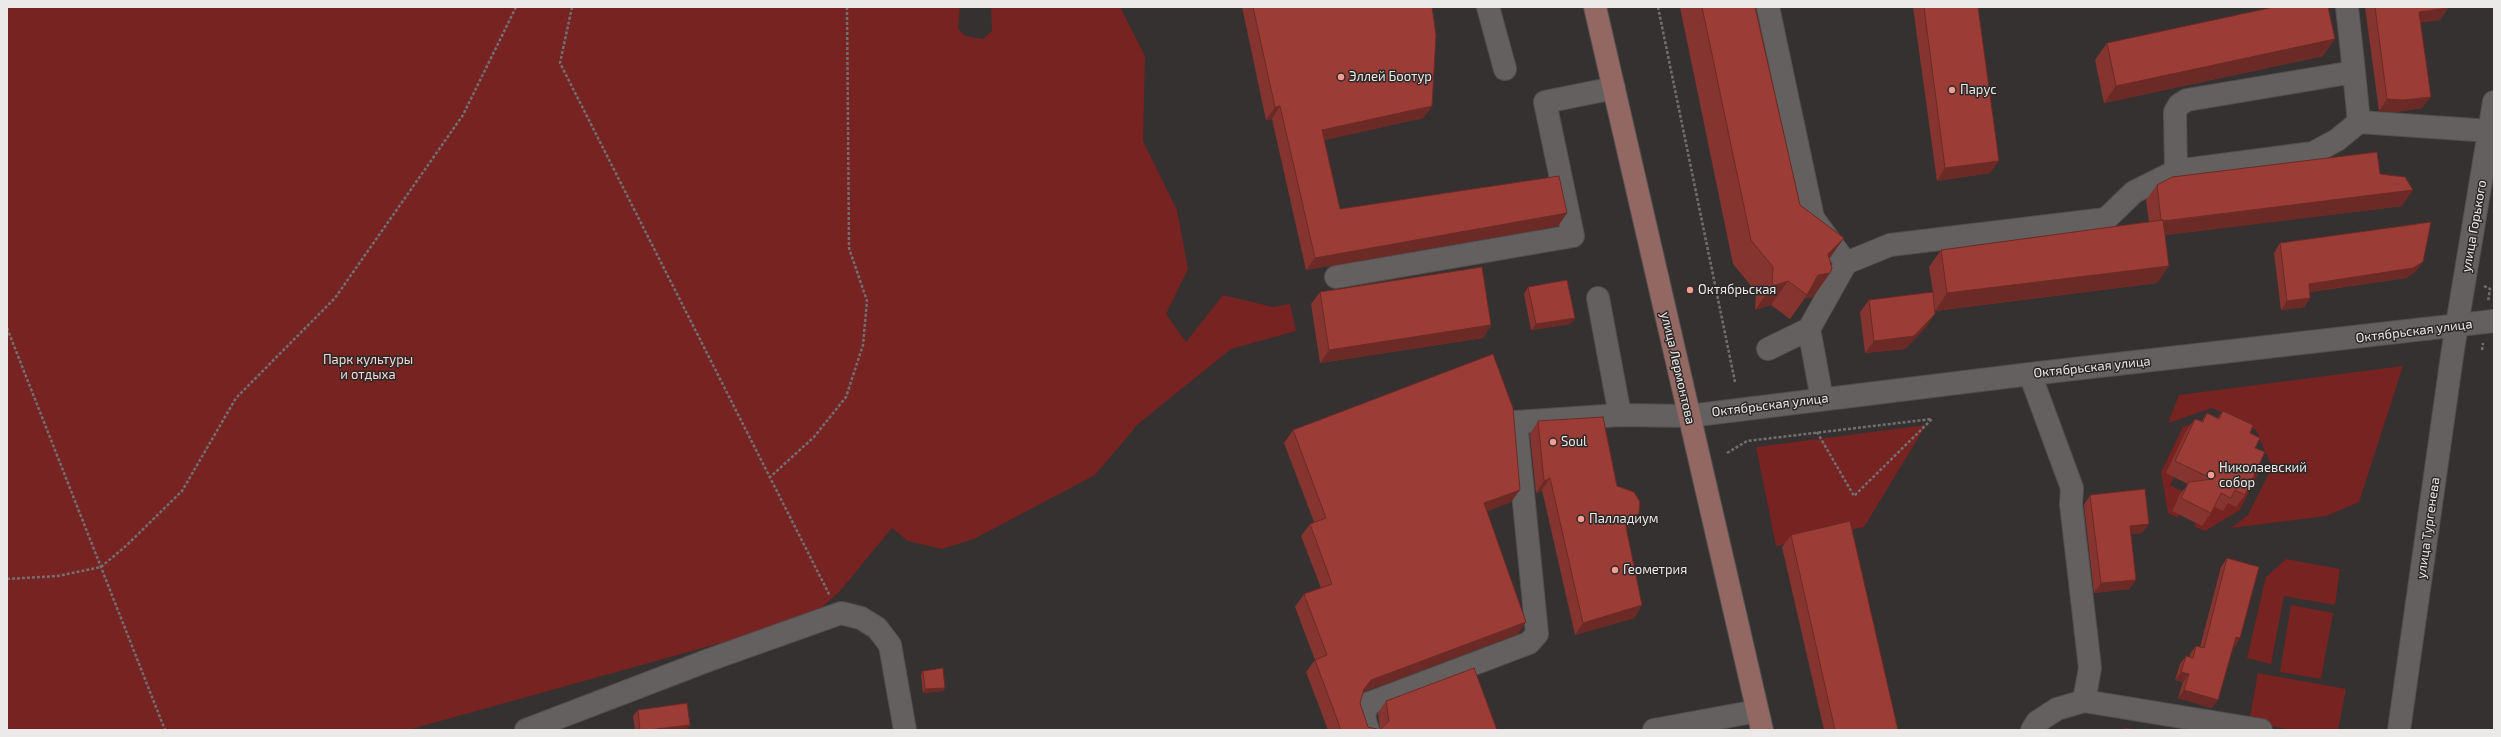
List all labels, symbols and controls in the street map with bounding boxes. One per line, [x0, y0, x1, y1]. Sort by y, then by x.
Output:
place label: Эллей Боотур [1349, 69, 1432, 85]
marker: Эллей Боотур [1336, 72, 1346, 82]
place label: Парус [1960, 82, 1997, 98]
marker: Парус [1947, 85, 1957, 95]
street label: улица Горького [2458, 179, 2490, 273]
place label: Октябрьская [1698, 282, 1776, 298]
marker: Октябрьская [1685, 285, 1695, 295]
street label: улица Лермонтова [1657, 310, 1699, 426]
street label: Октябрьская улица [2355, 316, 2473, 346]
park label: Парк культуры и отдыха [323, 352, 413, 383]
street label: Октябрьская улица [2033, 353, 2151, 381]
street label: Октябрьская улица [1711, 390, 1829, 420]
place label: Soul [1561, 434, 1587, 450]
marker: Soul [1548, 437, 1558, 447]
place label: Николаевский собор [2219, 460, 2307, 491]
marker: Николаевский собор [2206, 470, 2216, 480]
street label: улица Тургенева [2413, 476, 2443, 580]
place label: Палладиум [1589, 511, 1659, 527]
marker: Палладиум [1576, 514, 1586, 524]
place label: Геометрия [1623, 562, 1687, 578]
marker: Геометрия [1610, 565, 1620, 575]

